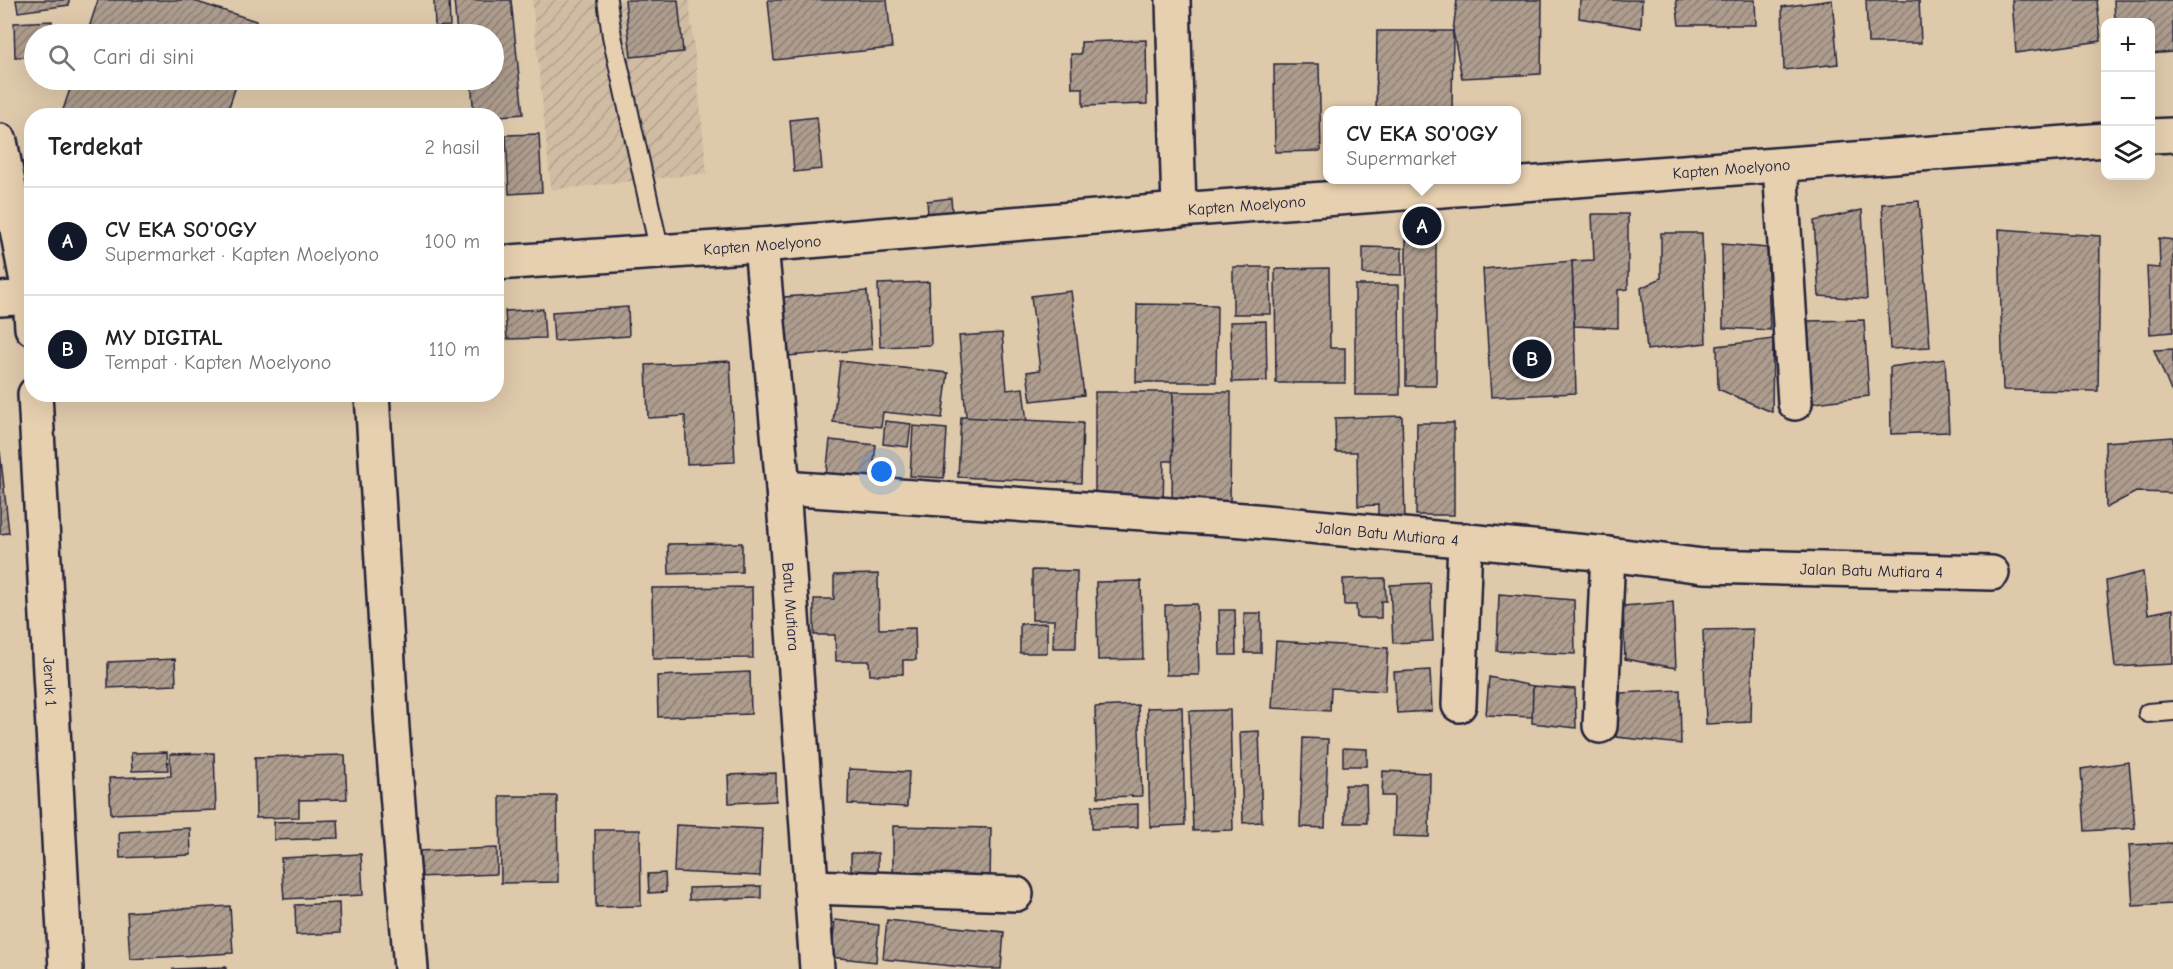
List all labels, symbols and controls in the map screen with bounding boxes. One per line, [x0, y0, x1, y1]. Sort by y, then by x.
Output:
map controls [2101, 18, 2155, 180]
button: + [2101, 18, 2155, 72]
search box [24, 24, 504, 90]
icon: search [45, 41, 78, 74]
text: Cari di sini [93, 44, 194, 70]
button: − [2101, 72, 2155, 126]
popup [1323, 106, 1521, 184]
text: CV EKA SO'OGY [1346, 121, 1498, 147]
button: layers [2101, 126, 2155, 180]
text: Terdekat [48, 132, 142, 162]
text: 2 hasil [425, 136, 480, 159]
text: Supermarket [1346, 147, 1456, 170]
street label: Kapten Moelyono [1672, 156, 1791, 183]
street label: Kapten Moelyono [1187, 192, 1306, 219]
pin: A [1402, 204, 1442, 248]
text: CV EKA SO'OGY [105, 217, 256, 243]
text: A [62, 230, 73, 253]
text: 100 m [425, 230, 480, 253]
street label: Kapten Moelyono [703, 232, 822, 259]
text: Supermarket · Kapten Moelyono [105, 243, 379, 266]
text: MY DIGITAL [105, 325, 222, 351]
pin: B [1512, 336, 1552, 382]
text: B [61, 338, 74, 361]
text: 110 m [429, 338, 480, 361]
text: Tempat · Kapten Moelyono [105, 351, 331, 374]
your location [867, 457, 896, 486]
street label: Jalan Batu Mutiara 4 [1315, 519, 1459, 550]
street label: Jalan Batu Mutiara 4 [1800, 560, 1943, 582]
street label: Batu Mutiara [778, 562, 802, 652]
street label: Jeruk 1 [39, 657, 60, 707]

